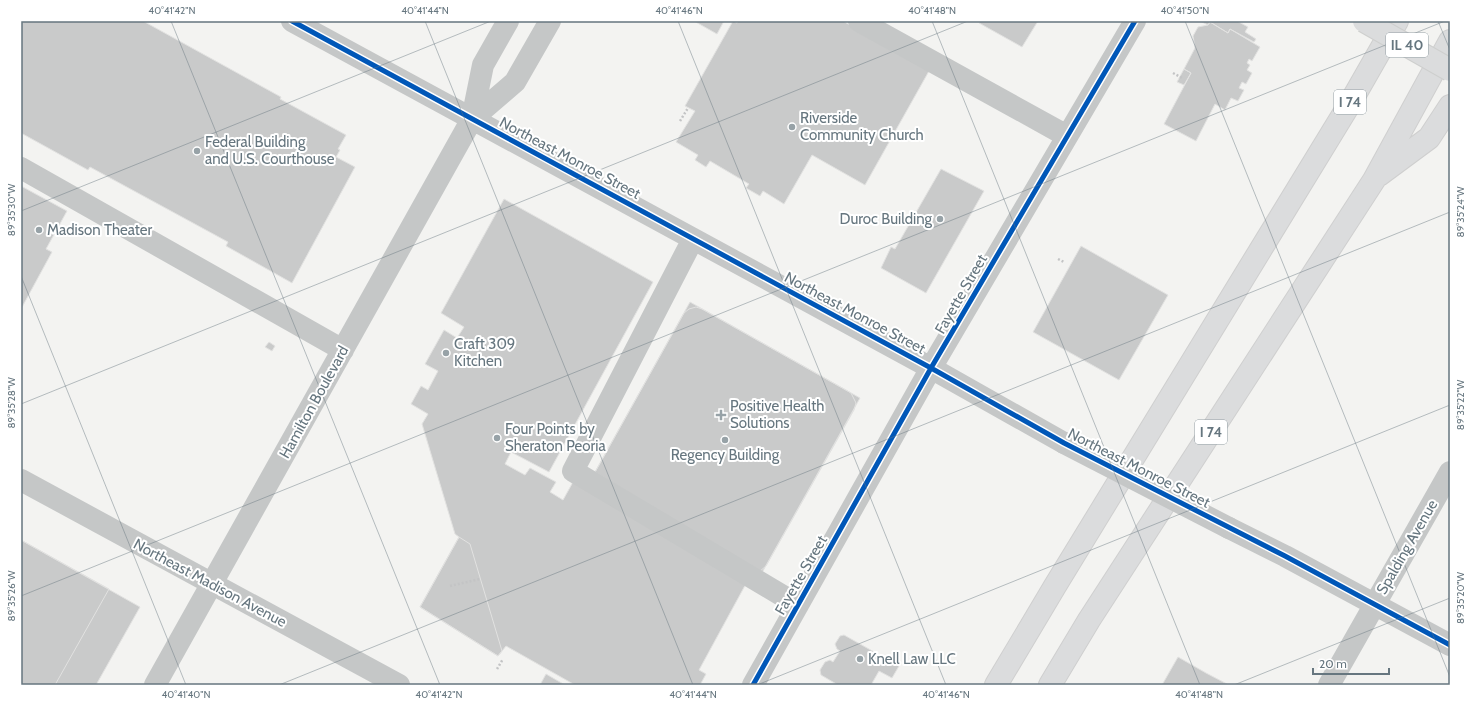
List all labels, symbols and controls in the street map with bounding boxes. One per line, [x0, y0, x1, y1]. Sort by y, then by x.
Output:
text: 40°41'42"N [148, 4, 196, 17]
text: 40°41'44"N [401, 4, 449, 17]
text: 40°41'46"N [655, 4, 703, 17]
text: 40°41'48"N [908, 4, 956, 17]
text: 40°41'50"N [1161, 4, 1209, 17]
road number: IL 40 [1386, 33, 1428, 57]
road number: I 74 [1334, 90, 1366, 114]
place label: Riverside Community Church [800, 109, 924, 144]
street label: Northeast Monroe Street [496, 113, 644, 203]
marker: Riverside Community Church [787, 122, 797, 132]
place label: Federal Building and U.S. Courthouse [205, 133, 335, 168]
marker: Federal Building and U.S. Courthouse [192, 146, 202, 156]
text: 89°35'30"W [5, 183, 18, 236]
text: 89°35'24"W [1454, 186, 1467, 237]
place label: Duroc Building [840, 210, 933, 228]
marker: Duroc Building [935, 214, 945, 224]
place label: Madison Theater [47, 221, 152, 239]
marker: Madison Theater [34, 225, 44, 235]
street label: Fayette Street [931, 251, 991, 337]
street label: Northeast Monroe Street [781, 268, 929, 358]
place label: Craft 309 Kitchen [454, 335, 515, 370]
street label: Hamilton Boulevard [276, 343, 352, 461]
marker: Craft 309 Kitchen [441, 348, 451, 358]
text: 89°35'28"W [5, 377, 18, 429]
text: 89°35'22"W [1454, 379, 1467, 430]
place label: Positive Health Solutions [730, 397, 824, 432]
marker: Positive Health Solutions [715, 409, 727, 421]
place label: Four Points by Sheraton Peoria [505, 420, 606, 455]
road number: I 74 [1195, 420, 1227, 444]
street label: Northeast Monroe Street [1065, 424, 1213, 512]
marker: Four Points by Sheraton Peoria [492, 433, 502, 443]
marker: Regency Building [720, 435, 730, 445]
place label: Regency Building [671, 446, 780, 464]
street label: Spalding Avenue [1373, 496, 1441, 597]
street label: Fayette Street [771, 532, 831, 618]
street label: Northeast Madison Avenue [130, 535, 290, 631]
text: 89°35'26"W [5, 570, 18, 621]
text: 89°35'20"W [1454, 571, 1467, 624]
place label: Knell Law LLC [868, 650, 956, 668]
scale bar [1313, 650, 1389, 676]
marker: Knell Law LLC [855, 654, 865, 664]
text: 20 m [1319, 656, 1347, 671]
text: 40°41'40"N [162, 688, 211, 701]
text: 40°41'42"N [415, 688, 463, 701]
text: 40°41'44"N [669, 688, 717, 701]
text: 40°41'46"N [922, 688, 970, 701]
text: 40°41'48"N [1175, 688, 1223, 701]

